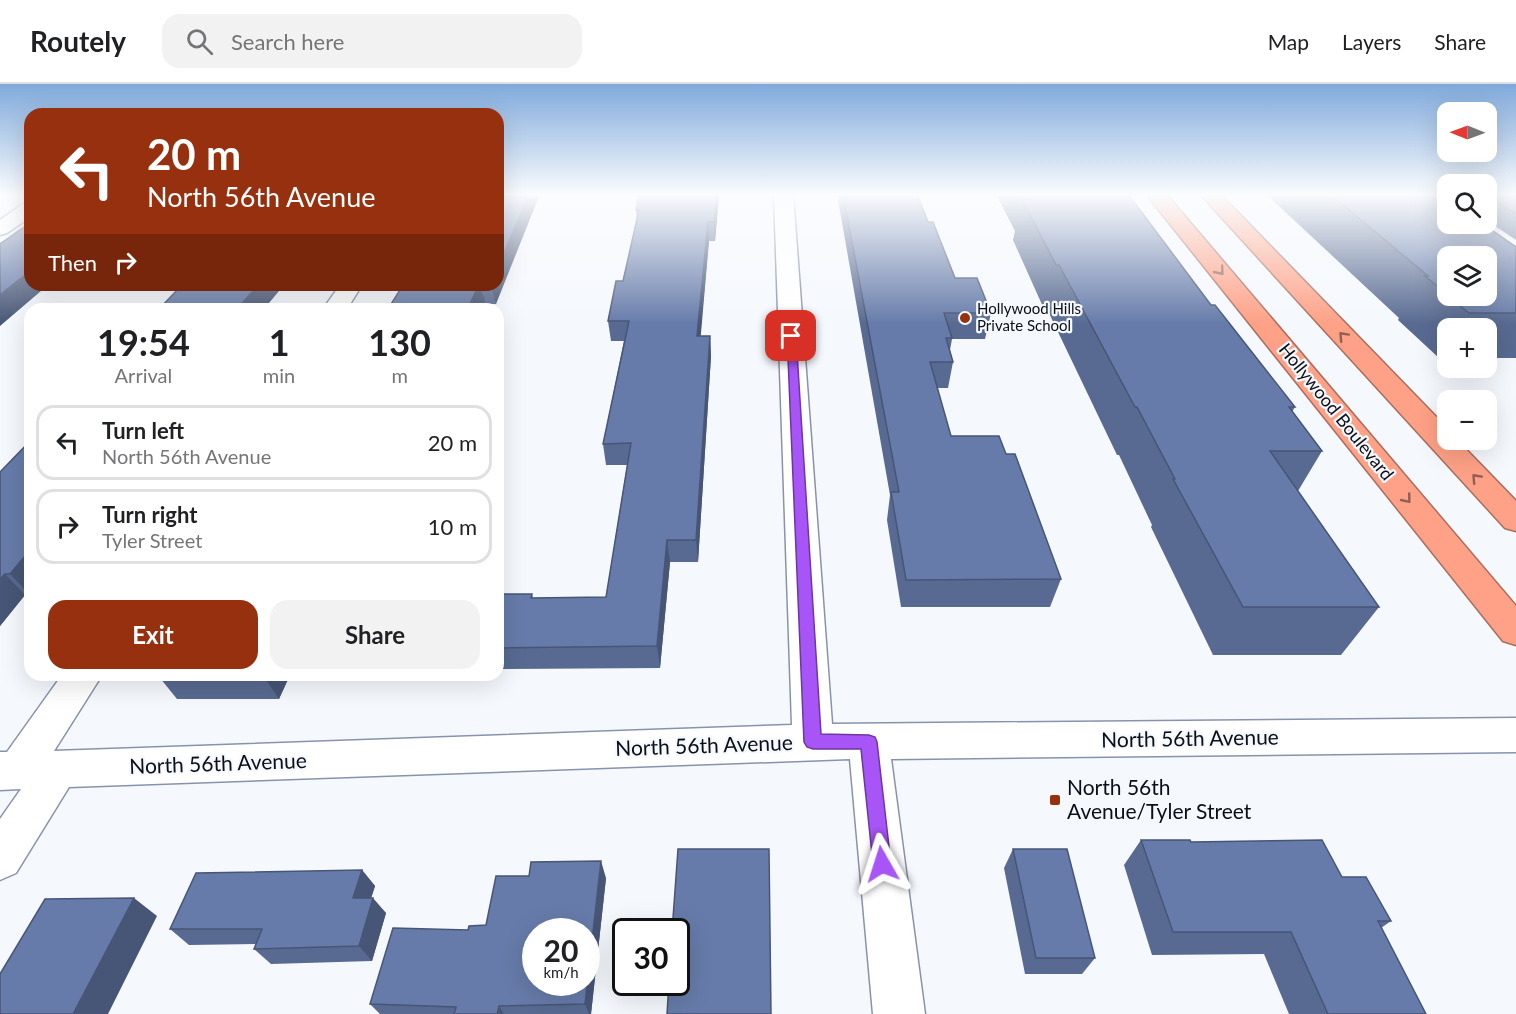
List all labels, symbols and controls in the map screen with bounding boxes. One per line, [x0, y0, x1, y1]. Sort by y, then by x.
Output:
search box [162, 14, 582, 68]
text: Routely [30, 24, 126, 58]
icon: search [183, 25, 216, 58]
text: Search here [231, 28, 344, 55]
text: Map [1268, 29, 1309, 54]
text: Layers [1342, 29, 1401, 54]
text: Share [1434, 29, 1486, 54]
north arrow [1437, 102, 1497, 162]
map controls [1437, 102, 1497, 450]
text: 20 m [147, 129, 241, 179]
icon: left [48, 132, 126, 210]
button: search [1437, 174, 1497, 234]
text: North 56th Avenue [147, 180, 375, 213]
icon: right [109, 246, 142, 279]
button: layers [1437, 246, 1497, 306]
text: Then [48, 249, 97, 276]
one-way arrow [1213, 264, 1224, 275]
place label: Hollywood Hills Private School [977, 299, 1081, 334]
pin [765, 310, 816, 361]
marker: Hollywood Hills Private School [958, 311, 972, 325]
button: + [1437, 318, 1497, 378]
icon: arrive [774, 319, 807, 352]
text: 19:54 [97, 320, 190, 364]
text: 1 [269, 320, 290, 364]
text: 130 [368, 320, 431, 364]
one-way arrow [1339, 332, 1350, 343]
street label: Hollywood Boulevard [1275, 338, 1399, 484]
text: Arrival [115, 363, 172, 387]
text: min [263, 363, 295, 387]
text: m [391, 363, 408, 387]
button: − [1437, 390, 1497, 450]
text: Turn left [102, 417, 184, 444]
icon: left [51, 426, 84, 459]
text: 20 m [428, 429, 477, 456]
text: North 56th Avenue [102, 444, 271, 468]
one-way arrow [1472, 474, 1483, 484]
one-way arrow [1400, 492, 1411, 503]
text: Turn right [102, 501, 197, 528]
icon: right [51, 510, 84, 543]
text: 10 m [428, 513, 477, 540]
text: Tyler Street [102, 528, 202, 552]
button: Exit [48, 600, 258, 669]
button: Share [270, 600, 480, 669]
street label: North 56th Avenue [1101, 723, 1279, 752]
street label: North 56th Avenue [615, 729, 793, 760]
street label: North 56th Avenue [129, 747, 307, 778]
place label: North 56th Avenue/Tyler Street [1067, 774, 1252, 823]
marker: North 56th Avenue/Tyler Street [1048, 793, 1062, 807]
position arrow [850, 832, 914, 896]
speed limit sign: 30 [612, 918, 690, 996]
text: 20 [544, 932, 578, 968]
text: km/h [543, 963, 579, 981]

